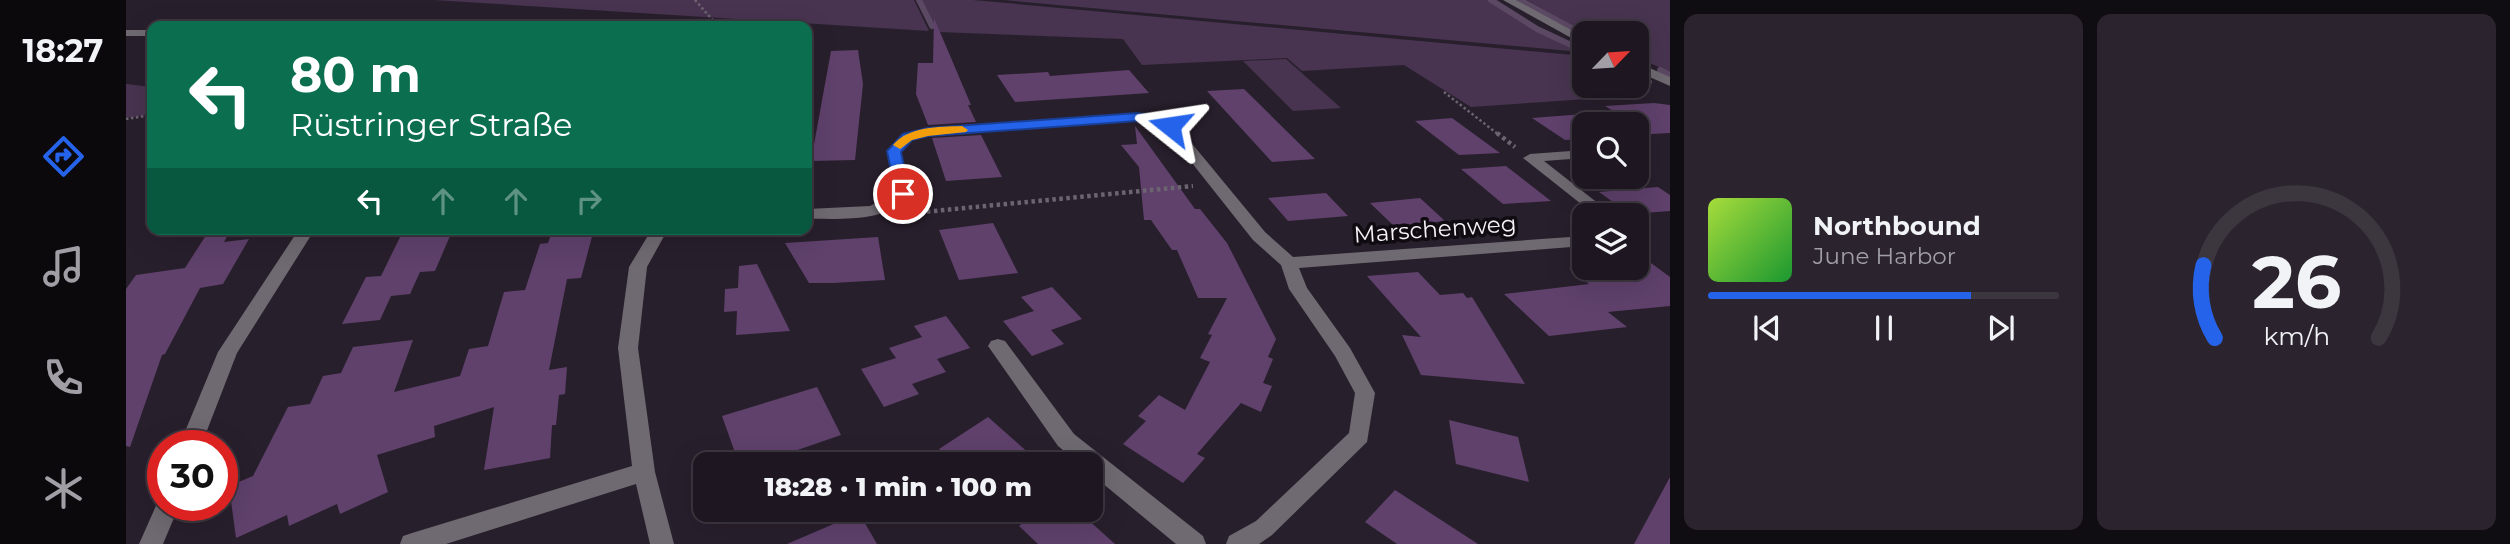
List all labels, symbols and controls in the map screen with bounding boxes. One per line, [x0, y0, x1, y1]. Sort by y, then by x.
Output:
north arrow [1572, 21, 1648, 98]
map controls [1572, 21, 1649, 280]
text: 18:27 [23, 31, 103, 70]
text: 80 m [290, 45, 421, 104]
icon: left [175, 49, 266, 140]
position arrow [1133, 89, 1207, 163]
text: Rüstringer Straße [290, 105, 572, 144]
button: search [1572, 112, 1649, 189]
icon: directions [39, 132, 88, 181]
pin [873, 164, 933, 224]
icon: arrive [884, 175, 922, 213]
icon: left [351, 182, 389, 220]
icon: ahead [424, 182, 462, 220]
icon: ahead [497, 182, 535, 220]
icon: right [570, 182, 608, 220]
button: layers [1572, 203, 1649, 280]
street label: Marschenweg [1353, 209, 1517, 249]
text: Northbound [1813, 210, 1981, 242]
text: 26 [2252, 238, 2341, 326]
icon: music [39, 242, 88, 291]
text: June Harbor [1813, 242, 1956, 270]
icon: previous [1748, 309, 1786, 347]
icon: pause [1865, 309, 1903, 347]
icon: next [1982, 309, 2020, 347]
text: km/h [2263, 321, 2330, 351]
icon: phone [39, 353, 88, 402]
speed limit sign: 30 [147, 430, 238, 521]
icon: climate [39, 464, 88, 513]
text: 18:28 · 1 min · 100 m [764, 471, 1032, 503]

